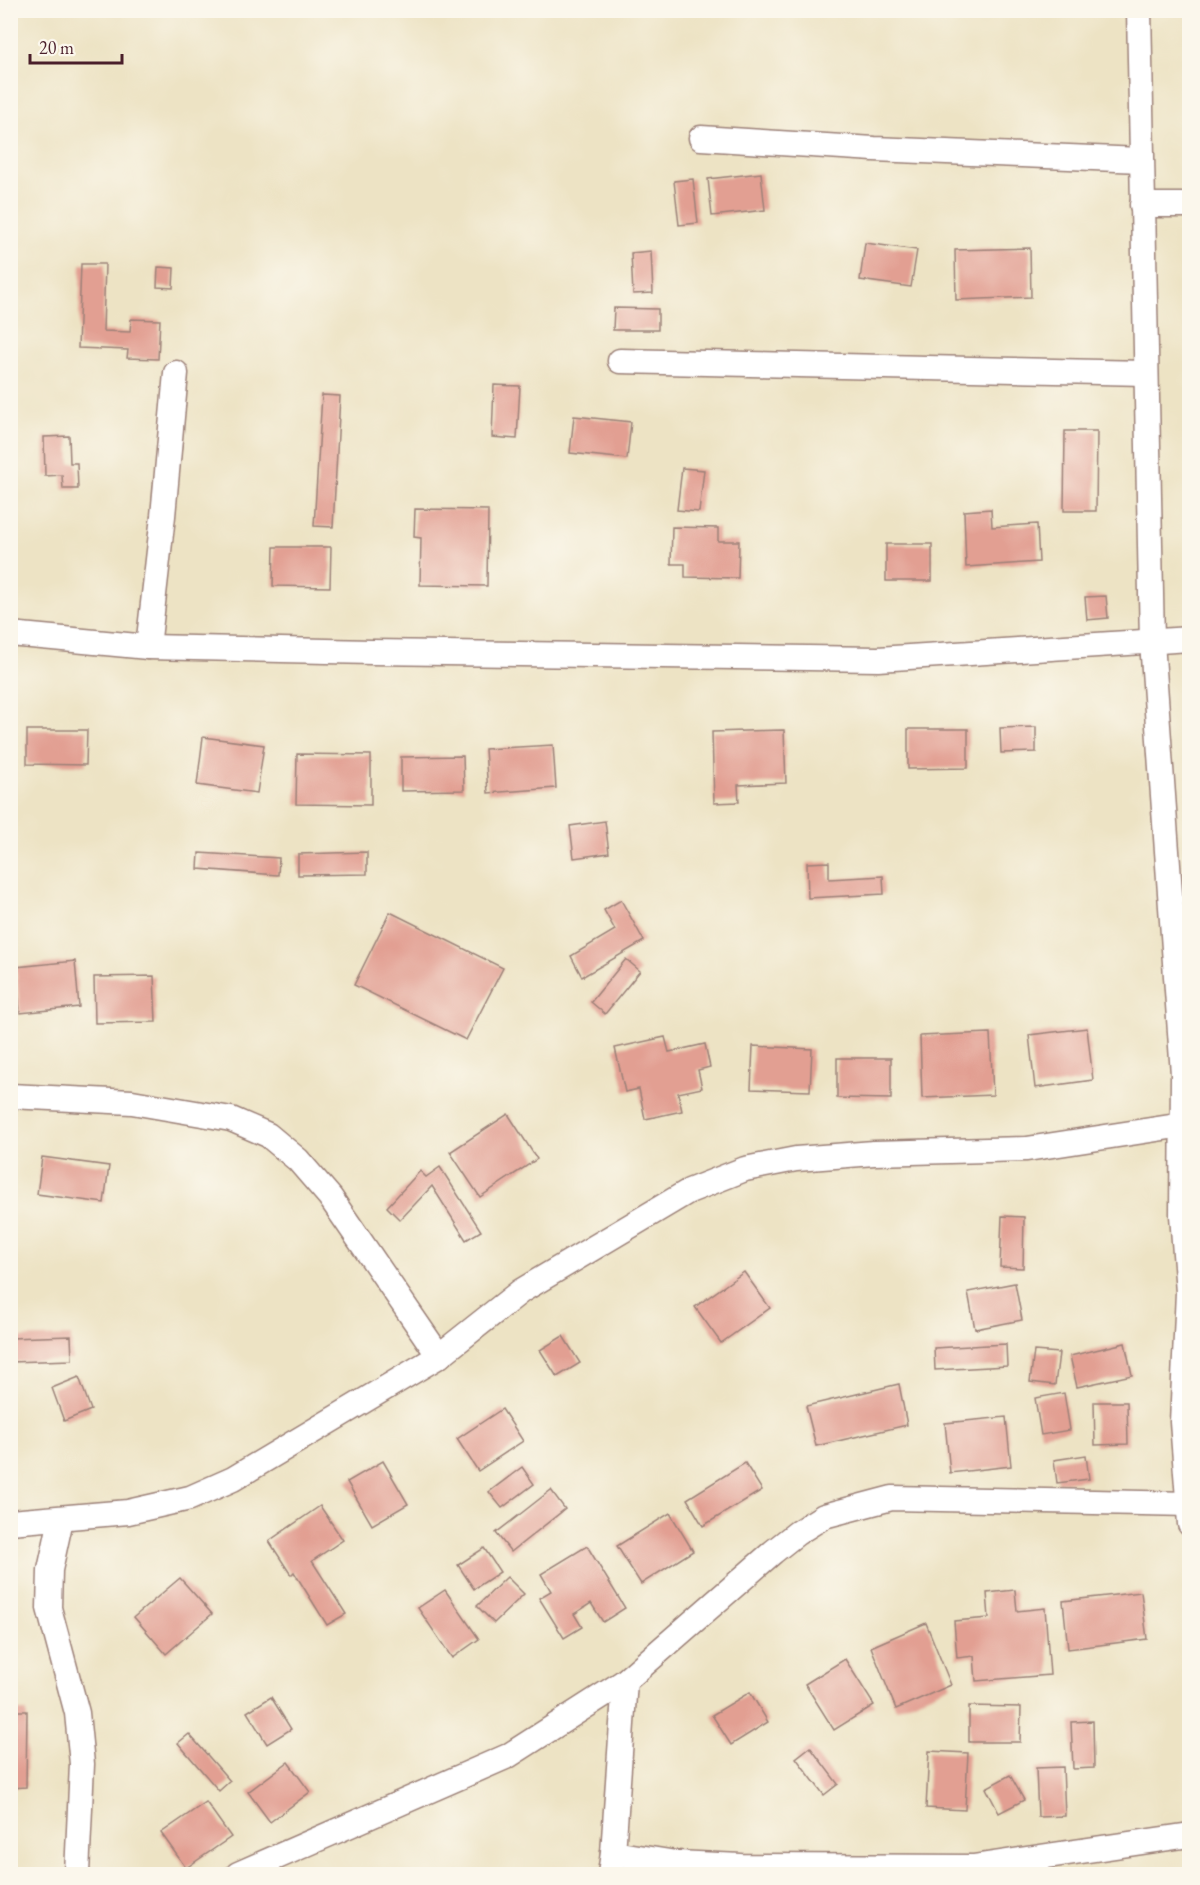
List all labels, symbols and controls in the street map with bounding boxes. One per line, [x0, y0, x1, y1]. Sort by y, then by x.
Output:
scale bar [30, 27, 122, 65]
text: 20 m [39, 36, 74, 59]

